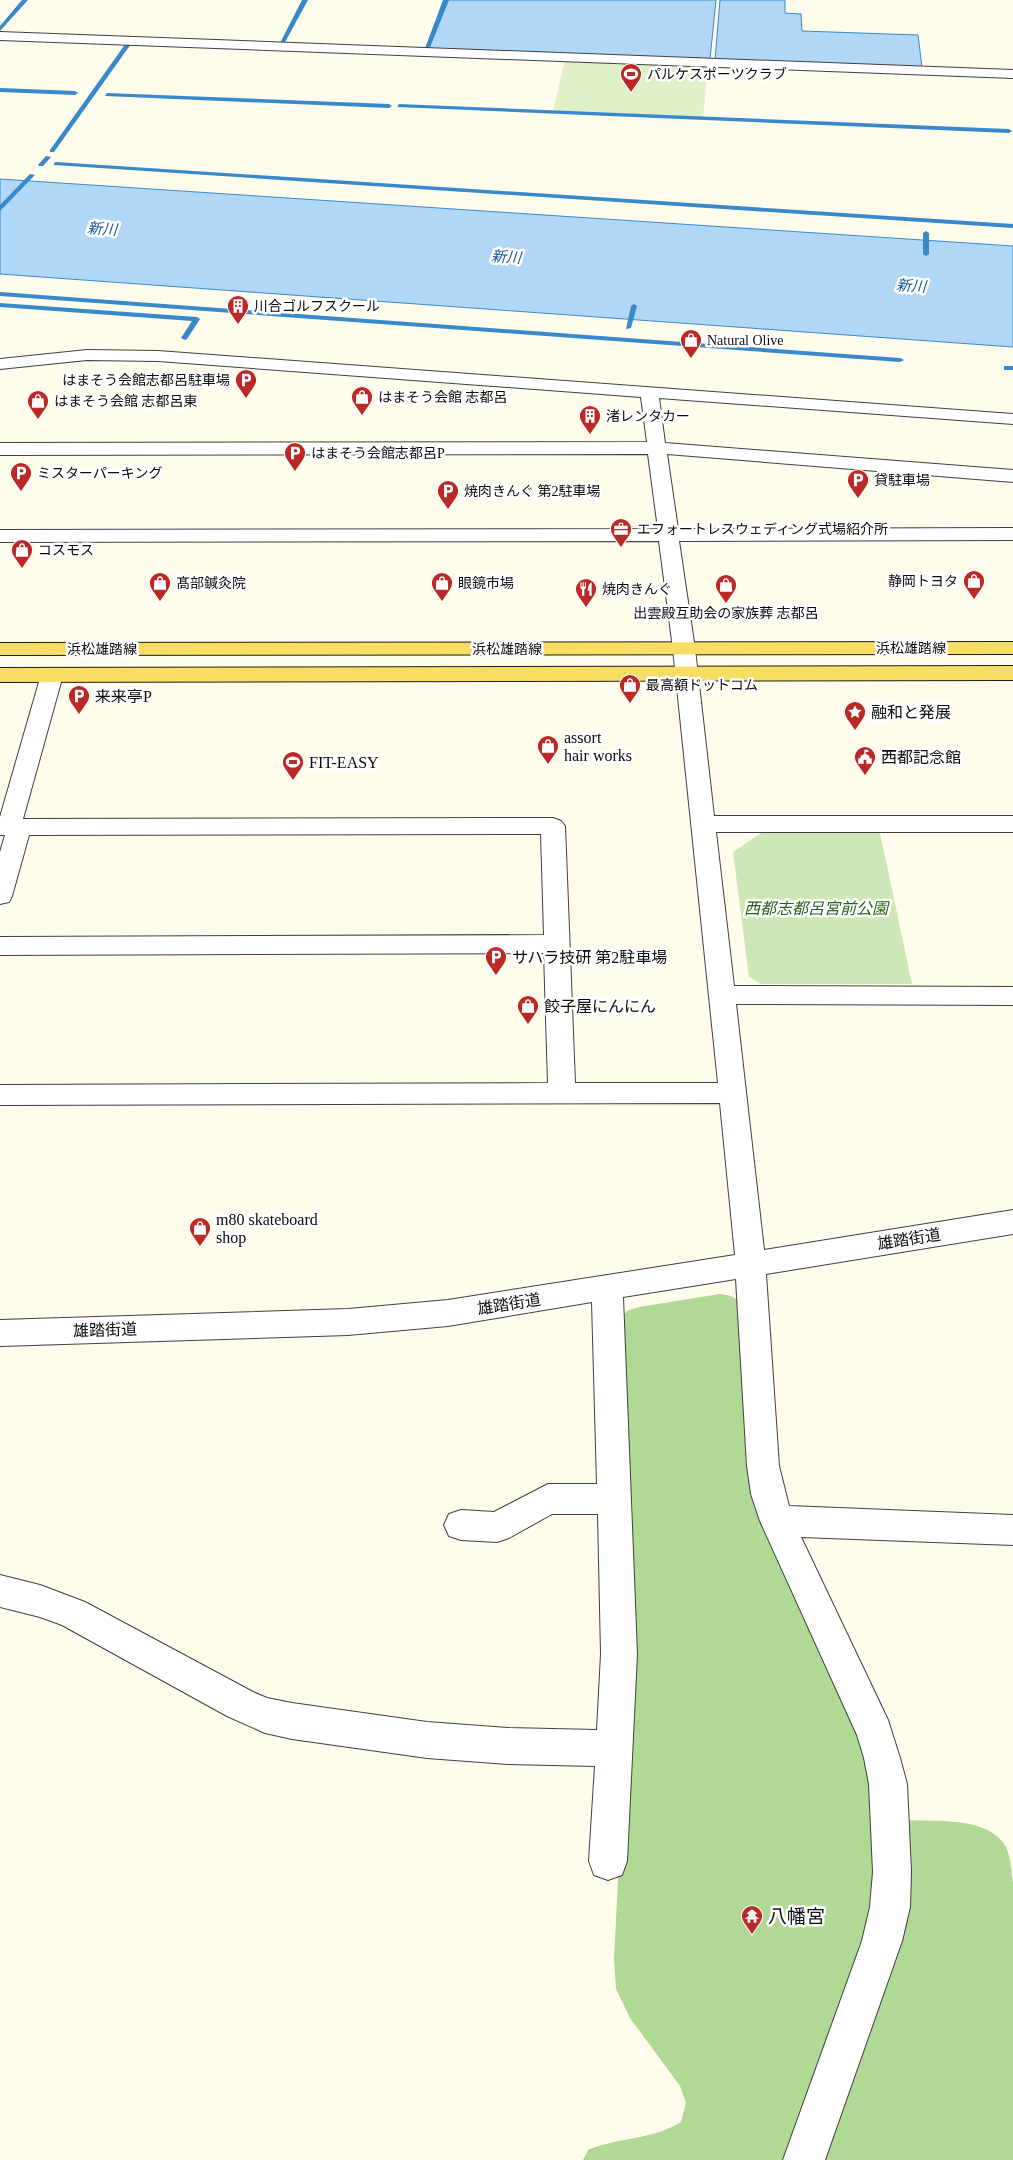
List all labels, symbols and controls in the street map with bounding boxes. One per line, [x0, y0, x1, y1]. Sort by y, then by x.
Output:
sports icon: パルケスポーツクラブ [619, 62, 643, 93]
place label: パルケスポーツクラブ [647, 66, 787, 82]
water label: 新川 [86, 220, 120, 238]
water label: 新川 [490, 248, 524, 266]
water label: 新川 [895, 277, 929, 295]
building icon: 川合ゴルフスクール [226, 294, 250, 325]
place label: 川合ゴルフスクール [254, 299, 380, 314]
shop icon: Natural Olive [679, 328, 703, 359]
place label: Natural Olive [707, 333, 784, 348]
parking icon: はまそう会館志都呂駐車場 [234, 368, 258, 399]
place label: はまそう会館志都呂駐車場 [62, 373, 230, 388]
shop icon: はまそう会館 志都呂 [350, 385, 374, 416]
shop icon: はまそう会館 志都呂東 [26, 389, 50, 420]
place label: はまそう会館 志都呂 [378, 390, 508, 405]
place label: はまそう会館 志都呂東 [54, 394, 198, 409]
building icon: 渚レンタカー [578, 404, 602, 435]
place label: 渚レンタカー [606, 409, 690, 424]
parking icon: はまそう会館志都呂P [283, 441, 307, 472]
place label: はまそう会館志都呂P [311, 446, 445, 461]
parking icon: ミスターパーキング [9, 461, 33, 492]
place label: ミスターパーキング [37, 466, 162, 481]
parking icon: 貸駐車場 [846, 468, 870, 499]
place label: 貸駐車場 [874, 473, 930, 488]
parking icon: 焼肉きんぐ 第2駐車場 [436, 479, 460, 510]
place label: 焼肉きんぐ 第2駐車場 [464, 483, 601, 499]
office icon: エフォートレスウェディング式場紹介所 [609, 517, 633, 548]
place label: エフォートレスウェディング式場紹介所 [637, 522, 888, 537]
shop icon: コスモス [10, 538, 34, 569]
place label: コスモス [38, 543, 94, 558]
shop icon: 静岡トヨタ [962, 569, 986, 600]
shop icon: 髙部鍼灸院 [148, 571, 172, 602]
shop icon: 眼鏡市場 [430, 571, 454, 602]
shop icon: 出雲殿互助会の家族葬 志都呂 [714, 573, 738, 604]
place label: 静岡トヨタ [888, 573, 958, 589]
place label: 髙部鍼灸院 [176, 576, 246, 591]
place label: 眼鏡市場 [458, 576, 514, 591]
restaurant icon: 焼肉きんぐ [574, 577, 598, 608]
place label: 焼肉きんぐ [602, 582, 672, 597]
place label: 出雲殿互助会の家族葬 志都呂 [633, 605, 819, 621]
street label: 浜松雄踏線 [876, 641, 946, 656]
street label: 浜松雄踏線 [67, 642, 137, 657]
street label: 浜松雄踏線 [472, 642, 542, 657]
shop icon: 最高額ドットコム [618, 673, 642, 704]
place label: 最高額ドットコム [646, 678, 758, 693]
parking icon: 来来亭P [67, 684, 91, 715]
place label: 来来亭P [95, 688, 152, 705]
place icon: 融和と発展 [843, 700, 867, 731]
place label: 融和と発展 [871, 704, 951, 721]
place label: assort hair works [564, 729, 632, 764]
shop icon: assort hair works [536, 734, 560, 765]
public building icon: 西都記念館 [853, 745, 877, 776]
place label: 西都記念館 [881, 749, 961, 766]
sports icon: FIT-EASY [281, 750, 305, 781]
place label: FIT-EASY [309, 754, 379, 771]
park label: 西都志都呂宮前公園 [744, 900, 890, 917]
parking icon: サハラ技研 第2駐車場 [484, 945, 508, 976]
place label: サハラ技研 第2駐車場 [512, 949, 667, 966]
shop icon: 餃子屋にんにん [516, 994, 540, 1025]
place label: 餃子屋にんにん [544, 998, 656, 1015]
place label: m80 skateboard shop [216, 1211, 318, 1247]
shop icon: m80 skateboard shop [188, 1216, 212, 1247]
street label: 雄踏街道 [876, 1226, 942, 1252]
street label: 雄踏街道 [476, 1291, 542, 1317]
street label: 雄踏街道 [73, 1320, 137, 1340]
temple icon: 八幡宮 [740, 1904, 764, 1935]
place label: 八幡宮 [768, 1906, 825, 1927]

